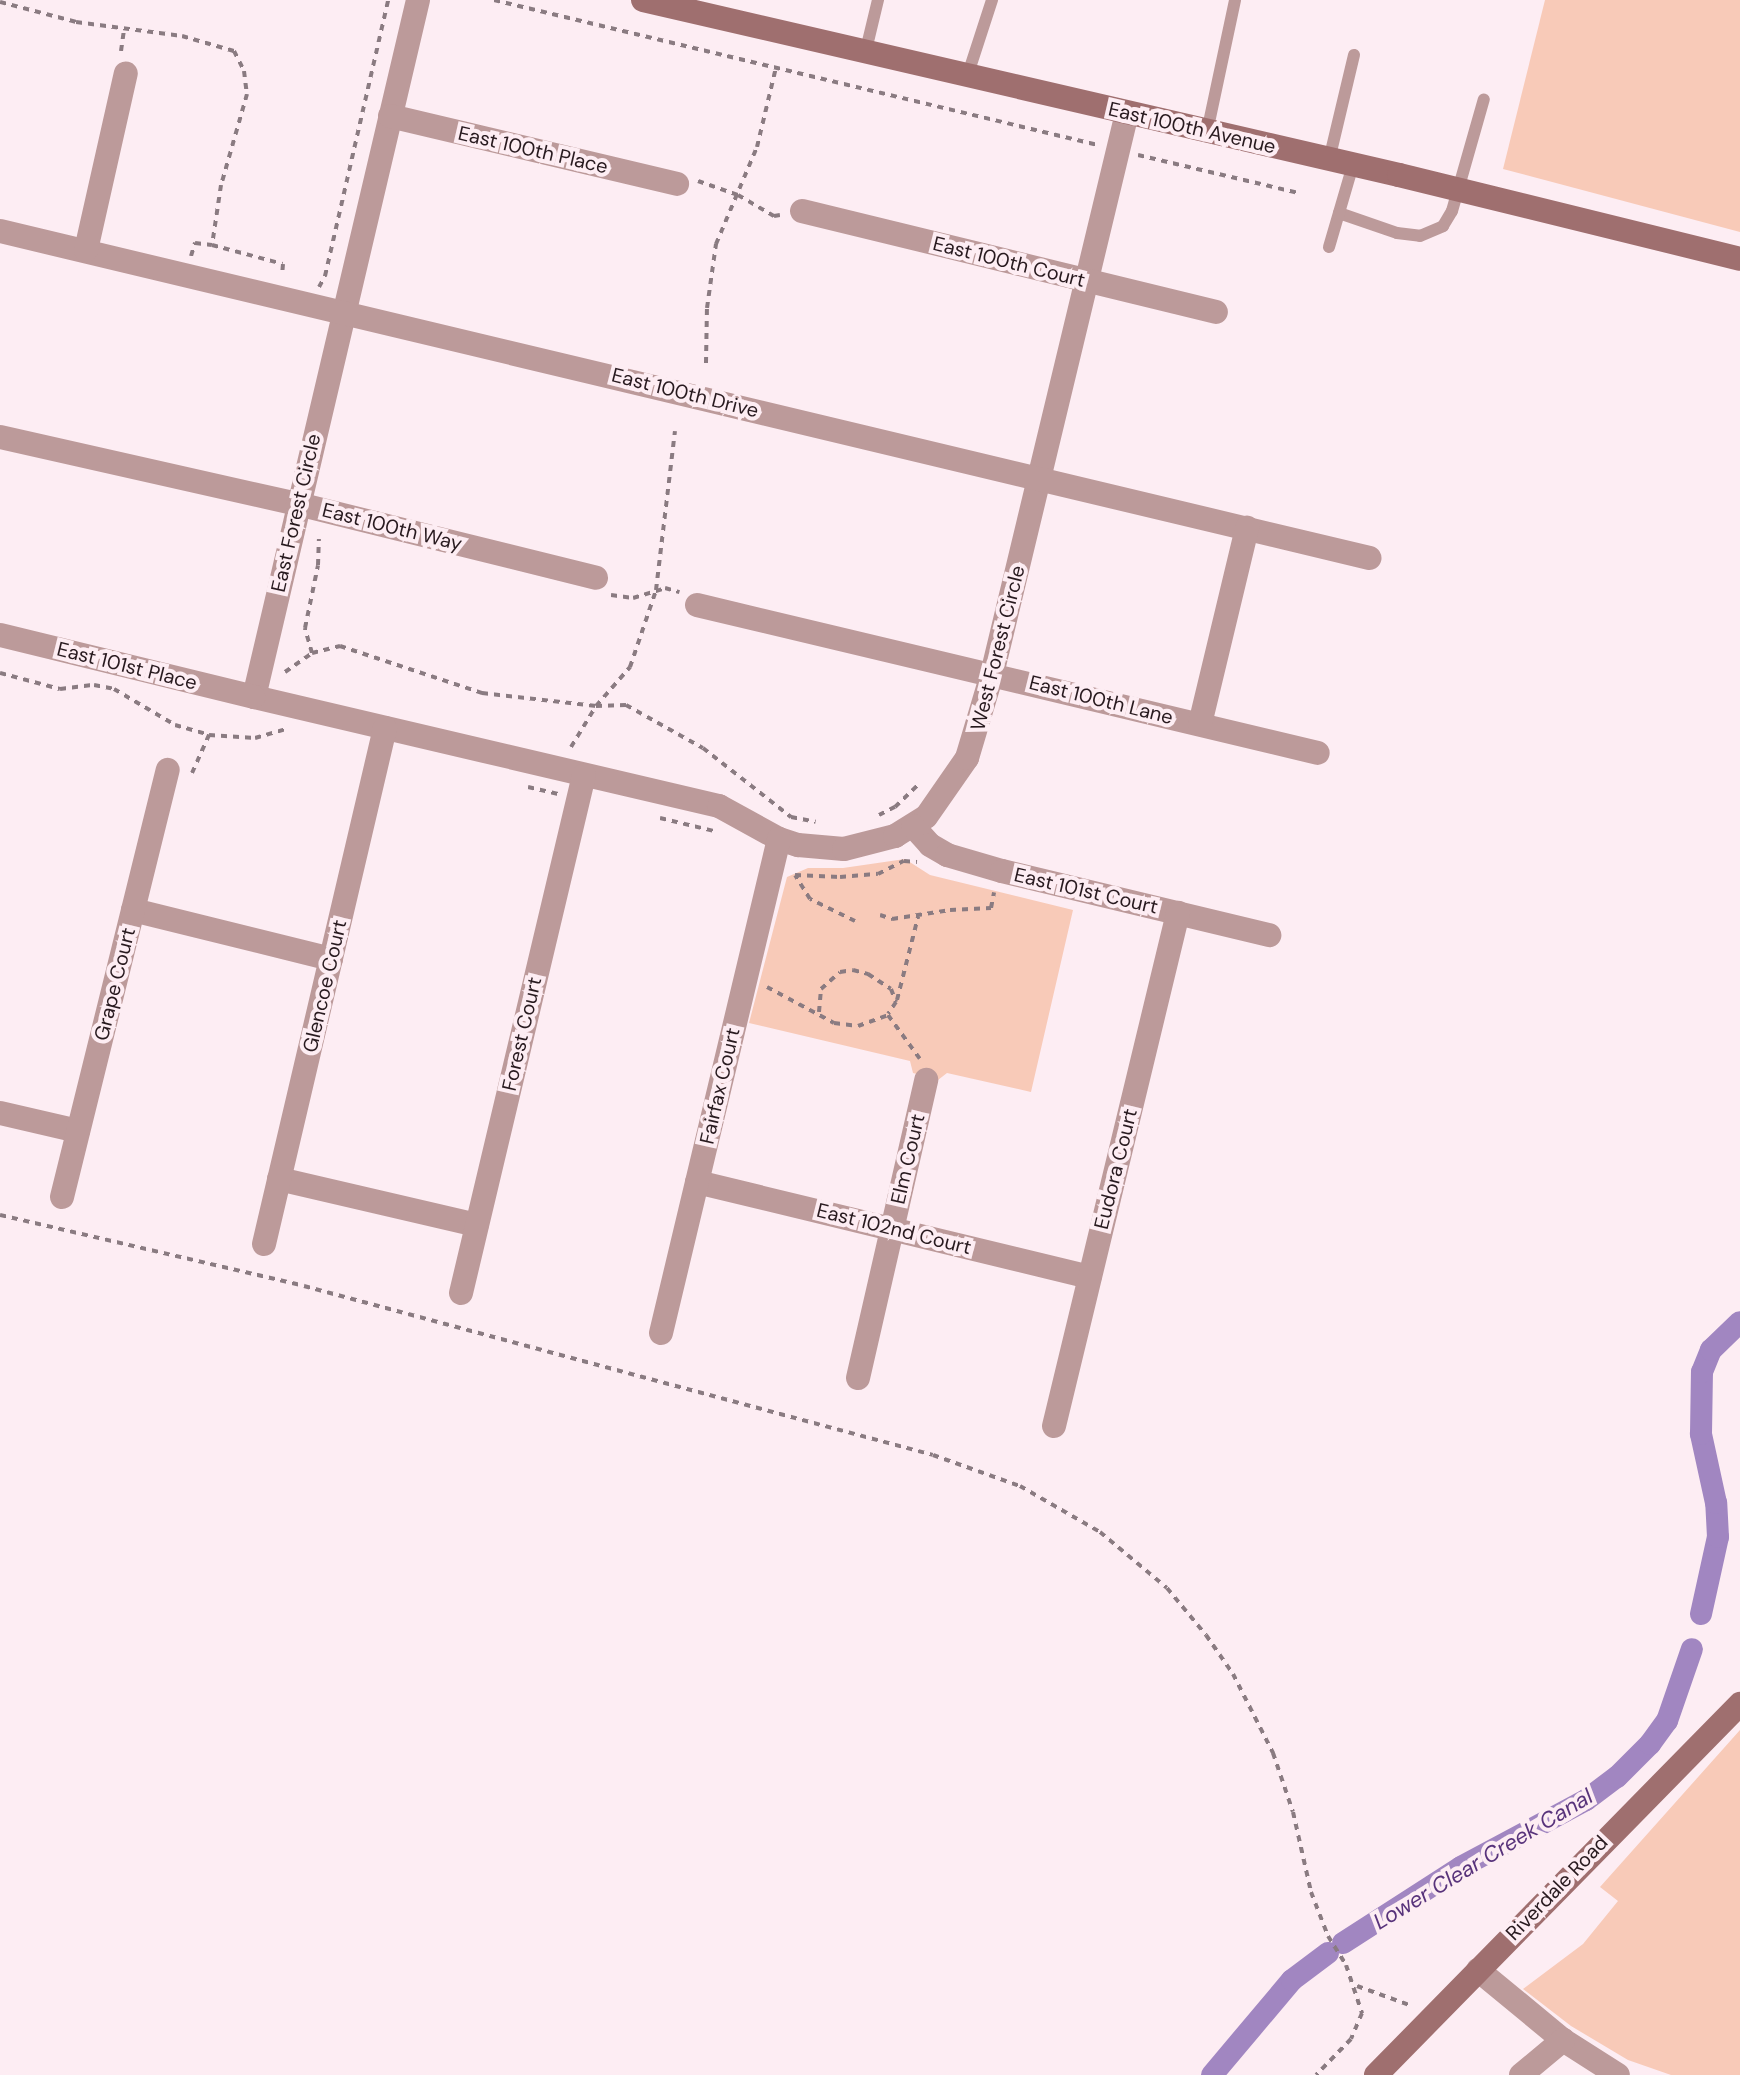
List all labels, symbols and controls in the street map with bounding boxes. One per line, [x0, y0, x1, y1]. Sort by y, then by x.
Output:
street label: East 100th Avenue [1106, 97, 1278, 159]
street label: East 100th Place [456, 121, 610, 179]
street label: East 100th Court [930, 231, 1088, 293]
street label: East 100th Drive [609, 363, 761, 423]
street label: East Forest Circle [266, 432, 326, 594]
street label: East 100th Way [320, 498, 464, 556]
street label: West Forest Circle [966, 563, 1030, 733]
street label: East 101st Place [54, 637, 200, 695]
street label: East 100th Lane [1027, 671, 1175, 729]
street label: East 101st Court [1012, 863, 1160, 919]
street label: Glencoe Court [298, 917, 352, 1055]
street label: Grape Court [89, 925, 141, 1043]
street label: Forest Court [497, 975, 547, 1093]
street label: Fairfax Court [695, 1026, 745, 1146]
street label: Eudora Court [1089, 1106, 1143, 1232]
street label: Elm Court [886, 1112, 930, 1206]
street label: East 102nd Court [814, 1198, 974, 1260]
water label: Lower Clear Creek Canal [1369, 1783, 1597, 1935]
street label: Riverdale Road [1501, 1831, 1613, 1945]

